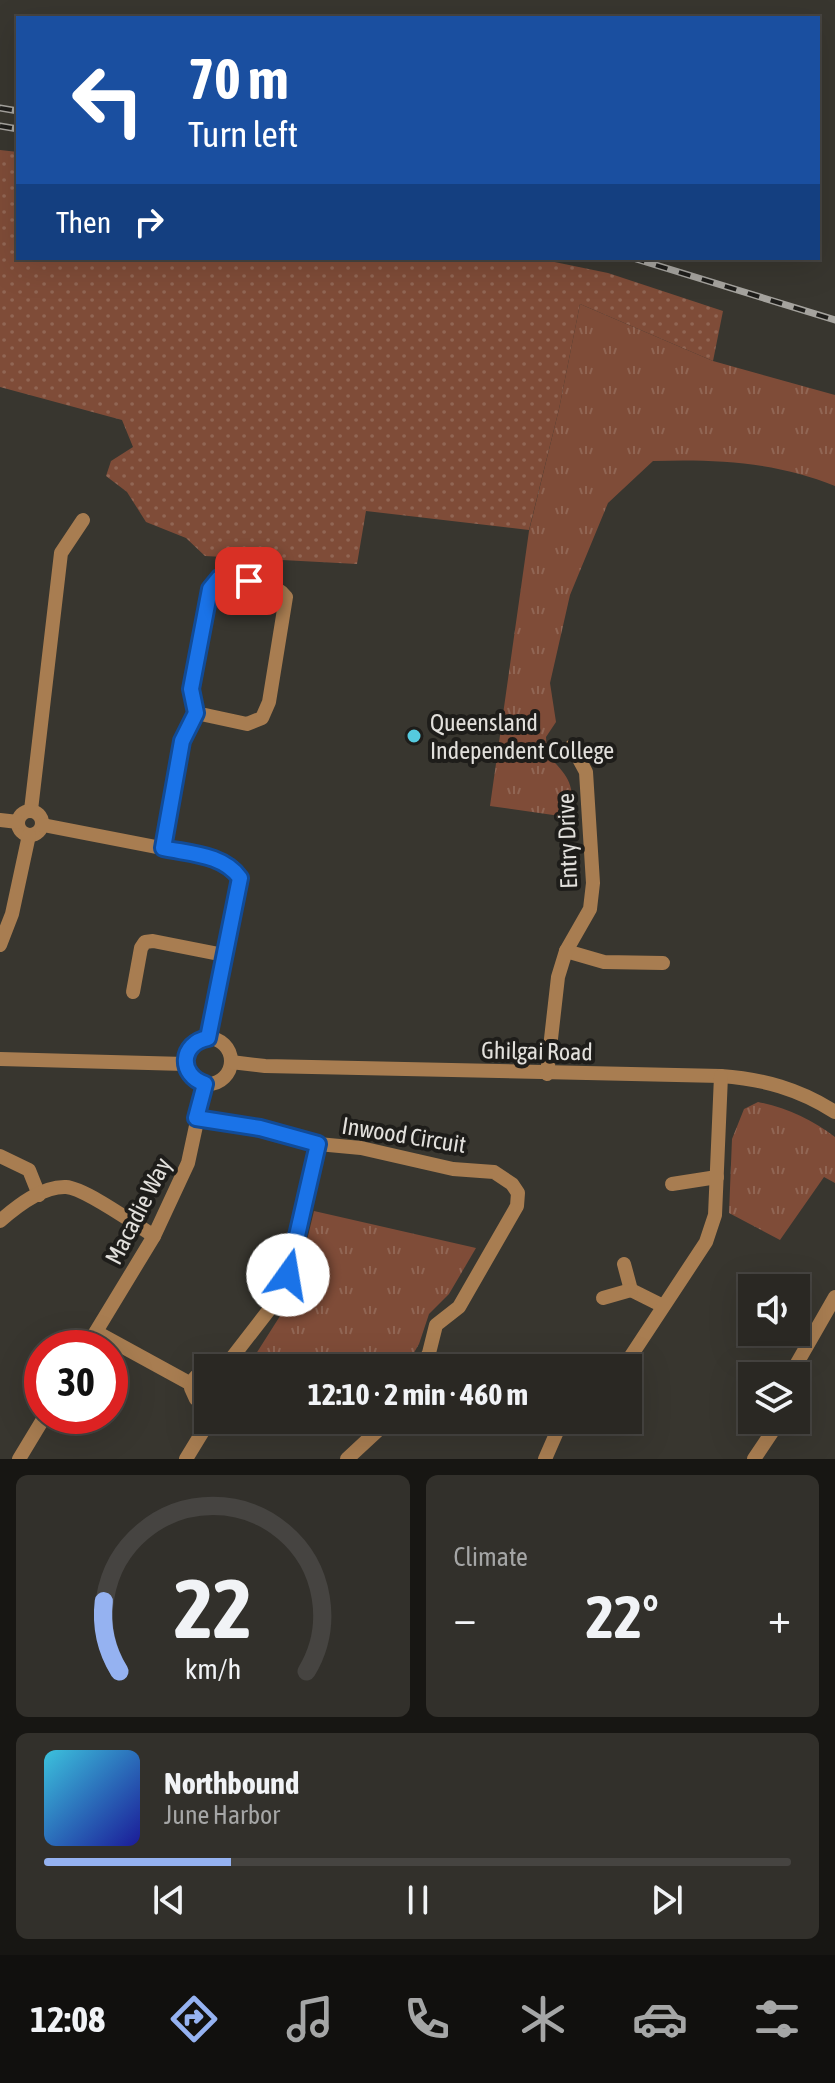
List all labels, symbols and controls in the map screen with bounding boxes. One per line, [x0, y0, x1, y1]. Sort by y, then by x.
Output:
text: 70 m [188, 47, 289, 111]
icon: left [56, 48, 160, 152]
text: Turn left [188, 113, 298, 155]
icon: right [127, 200, 171, 244]
text: Then [56, 205, 111, 239]
pin [215, 547, 283, 615]
icon: arrive [227, 559, 271, 603]
place label: Queensland Independent College [430, 709, 614, 764]
marker: Queensland Independent College [405, 727, 423, 745]
street label: Entry Drive [552, 793, 582, 889]
street label: Ghilgai Road [481, 1037, 593, 1065]
street label: Inwood Circuit [340, 1112, 468, 1158]
street label: Macadie Way [100, 1153, 176, 1269]
position arrow [246, 1233, 330, 1317]
map controls [738, 1274, 810, 1434]
button: sound [738, 1274, 810, 1346]
speed limit sign: 30 [24, 1330, 128, 1434]
button: layers [738, 1362, 810, 1434]
text: 12:10 · 2 min · 460 m [308, 1377, 528, 1411]
text: Climate [454, 1542, 528, 1572]
text: 22 [174, 1560, 252, 1656]
text: 22° [586, 1582, 659, 1651]
text: − [454, 1592, 476, 1642]
text: + [768, 1592, 791, 1642]
text: km/h [184, 1652, 241, 1685]
text: Northbound [164, 1766, 299, 1800]
text: June Harbor [164, 1800, 280, 1830]
icon: previous [147, 1878, 191, 1922]
icon: pause [396, 1878, 440, 1922]
icon: next [645, 1878, 689, 1922]
icon: directions [166, 1991, 222, 2047]
icon: music [282, 1991, 338, 2047]
icon: phone [399, 1991, 455, 2047]
icon: climate [515, 1991, 571, 2047]
icon: car [632, 1991, 688, 2047]
icon: filters [749, 1991, 805, 2047]
text: 12:08 [30, 1998, 105, 2040]

